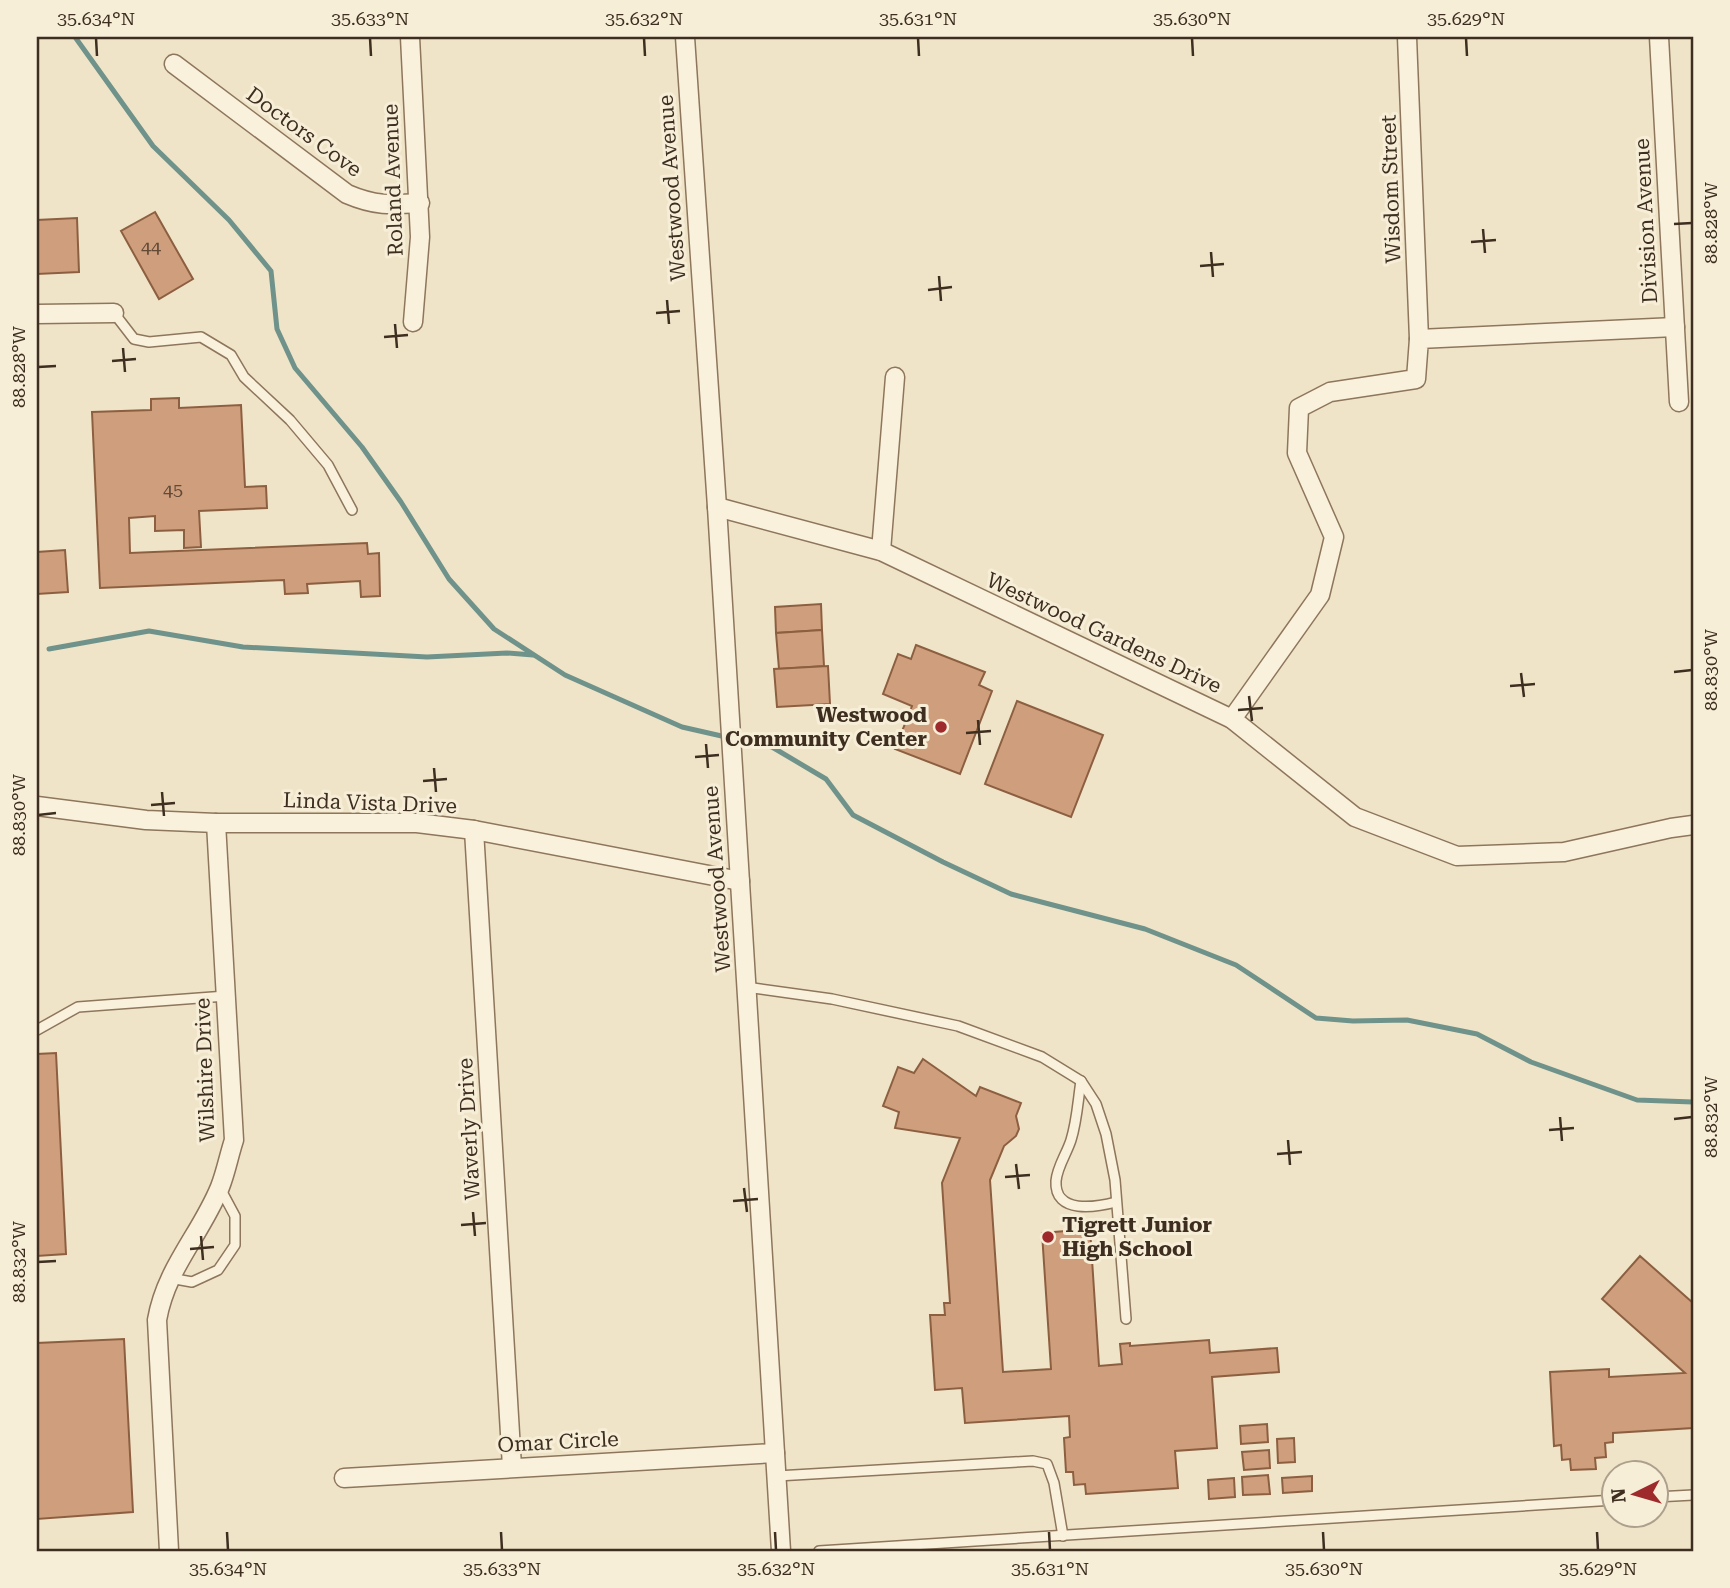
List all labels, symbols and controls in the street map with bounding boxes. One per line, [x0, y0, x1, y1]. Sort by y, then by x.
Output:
text: 35.634°N [57, 8, 135, 29]
text: 35.633°N [331, 8, 409, 29]
text: 35.632°N [605, 8, 683, 29]
text: 35.631°N [879, 8, 957, 29]
text: 35.630°N [1153, 8, 1231, 29]
text: 35.629°N [1427, 8, 1505, 29]
street label: Doctors Cove [242, 82, 366, 182]
street label: Westwood Avenue [654, 94, 690, 282]
street label: Roland Avenue [378, 103, 408, 257]
street label: Wisdom Street [1376, 114, 1406, 264]
street label: Division Avenue [1630, 138, 1662, 304]
text: 88.828°W [1700, 181, 1721, 264]
house number: 44 [141, 236, 161, 257]
text: 88.828°W [8, 325, 29, 408]
house number: 45 [163, 479, 183, 500]
street label: Westwood Gardens Drive [983, 568, 1225, 698]
text: 88.830°W [1700, 628, 1721, 711]
place label: Westwood Community Center [725, 703, 927, 751]
marker: Westwood Community Center [933, 719, 949, 735]
text: 88.830°W [8, 773, 29, 856]
street label: Westwood Avenue [699, 785, 735, 973]
street label: Linda Vista Drive [283, 788, 457, 818]
street label: Wilshire Drive [190, 997, 220, 1143]
street label: Waverly Drive [453, 1057, 485, 1201]
text: 88.832°W [1700, 1075, 1721, 1158]
place label: Tigrett Junior High School [1062, 1213, 1212, 1261]
text: 88.832°W [8, 1220, 29, 1303]
marker: Tigrett Junior High School [1040, 1229, 1056, 1245]
street label: Omar Circle [497, 1427, 619, 1457]
north arrow [1600, 1458, 1670, 1528]
text: N [1606, 1487, 1631, 1504]
text: 35.634°N [189, 1558, 267, 1579]
text: 35.633°N [463, 1558, 541, 1579]
text: 35.632°N [737, 1558, 815, 1579]
text: 35.631°N [1011, 1558, 1089, 1579]
text: 35.630°N [1285, 1558, 1363, 1579]
text: 35.629°N [1559, 1558, 1637, 1579]

